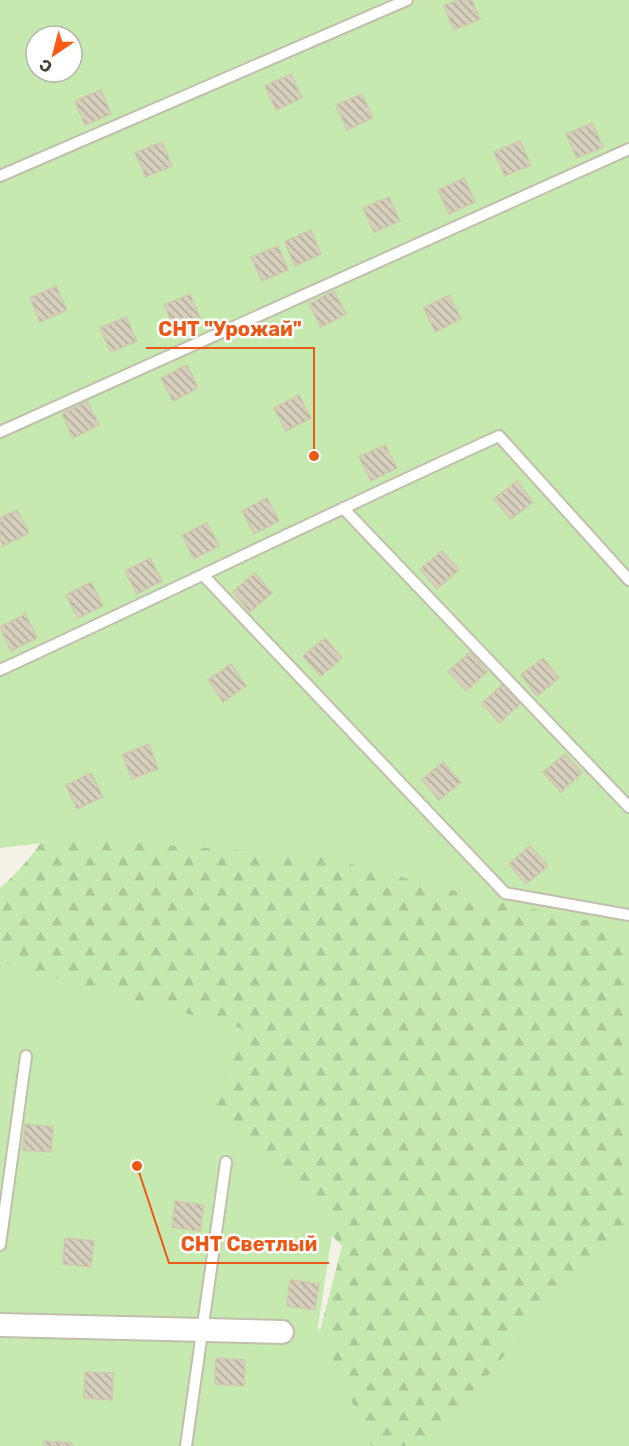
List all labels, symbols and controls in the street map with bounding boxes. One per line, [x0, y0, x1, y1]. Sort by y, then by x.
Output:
north arrow [24, 24, 84, 84]
text: С [36, 55, 56, 77]
callout: СНТ "Урожай" [146, 310, 314, 348]
text: СНТ "Урожай" [158, 317, 302, 341]
callout: СНТ Светлый [169, 1225, 329, 1263]
text: СНТ Светлый [181, 1232, 317, 1256]

